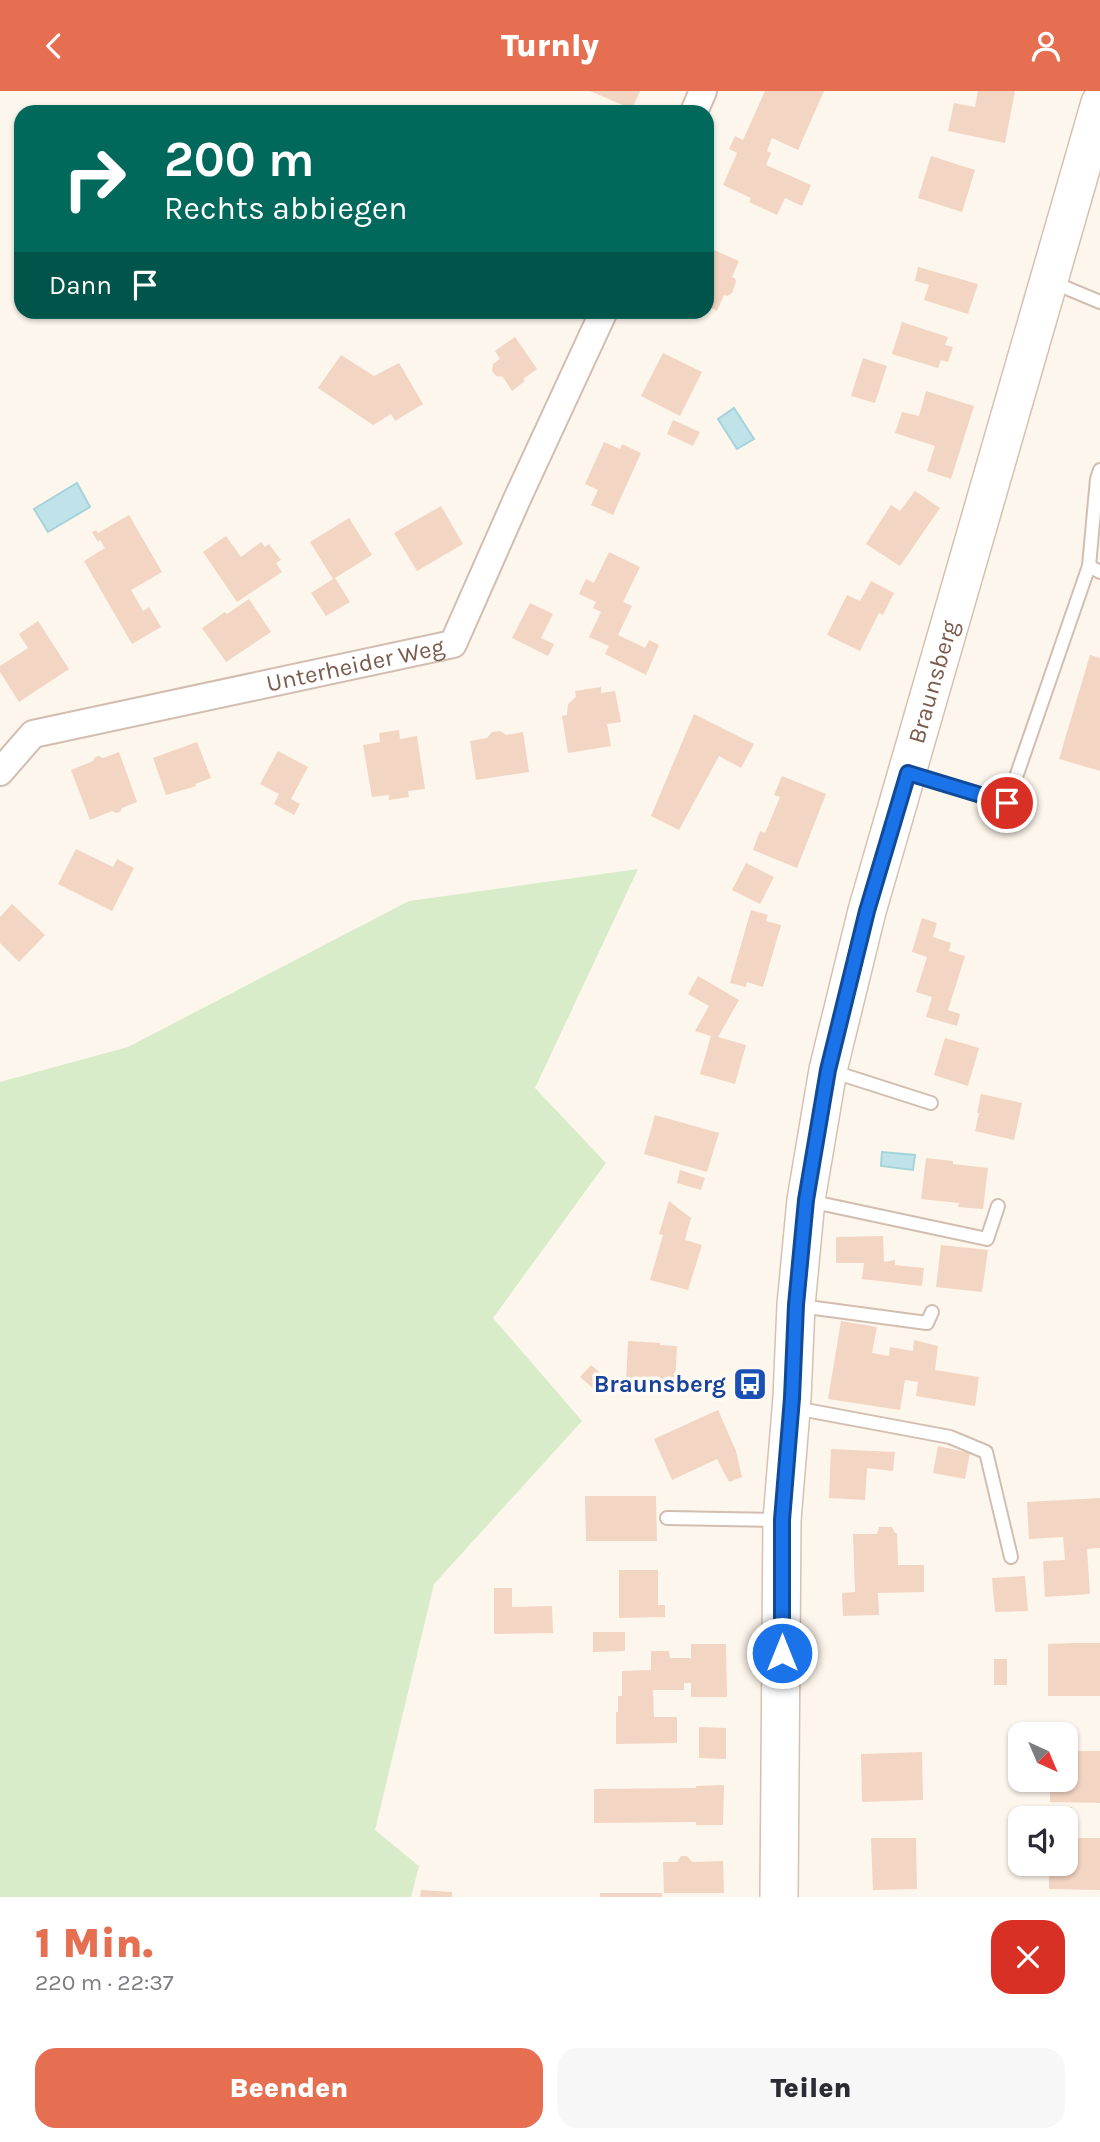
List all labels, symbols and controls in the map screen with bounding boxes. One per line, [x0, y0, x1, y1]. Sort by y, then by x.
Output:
icon: back [35, 27, 73, 65]
text: Turnly [501, 27, 599, 64]
icon: person [1027, 27, 1065, 65]
text: 200 m [164, 131, 315, 188]
icon: right [49, 133, 140, 224]
text: Rechts abbiegen [164, 190, 408, 227]
icon: arrive [126, 266, 164, 304]
text: Dann [49, 270, 112, 301]
street label: Braunsberg [902, 617, 964, 747]
street label: Unterheider Weg [264, 632, 448, 698]
pin [977, 773, 1037, 833]
icon: arrive [988, 784, 1026, 822]
bus stop icon: Braunsberg [731, 1365, 769, 1403]
place label: Braunsberg [594, 1370, 726, 1398]
position arrow [745, 1616, 819, 1690]
north arrow [1008, 1722, 1078, 1792]
map controls [1008, 1722, 1078, 1876]
button: sound [1008, 1806, 1078, 1876]
text: 1 Min. [35, 1918, 153, 1968]
button: close [991, 1920, 1065, 1994]
text: 220 m · 22:37 [35, 1969, 174, 1996]
button: Beenden [35, 2048, 543, 2128]
button: Teilen [557, 2048, 1065, 2128]

